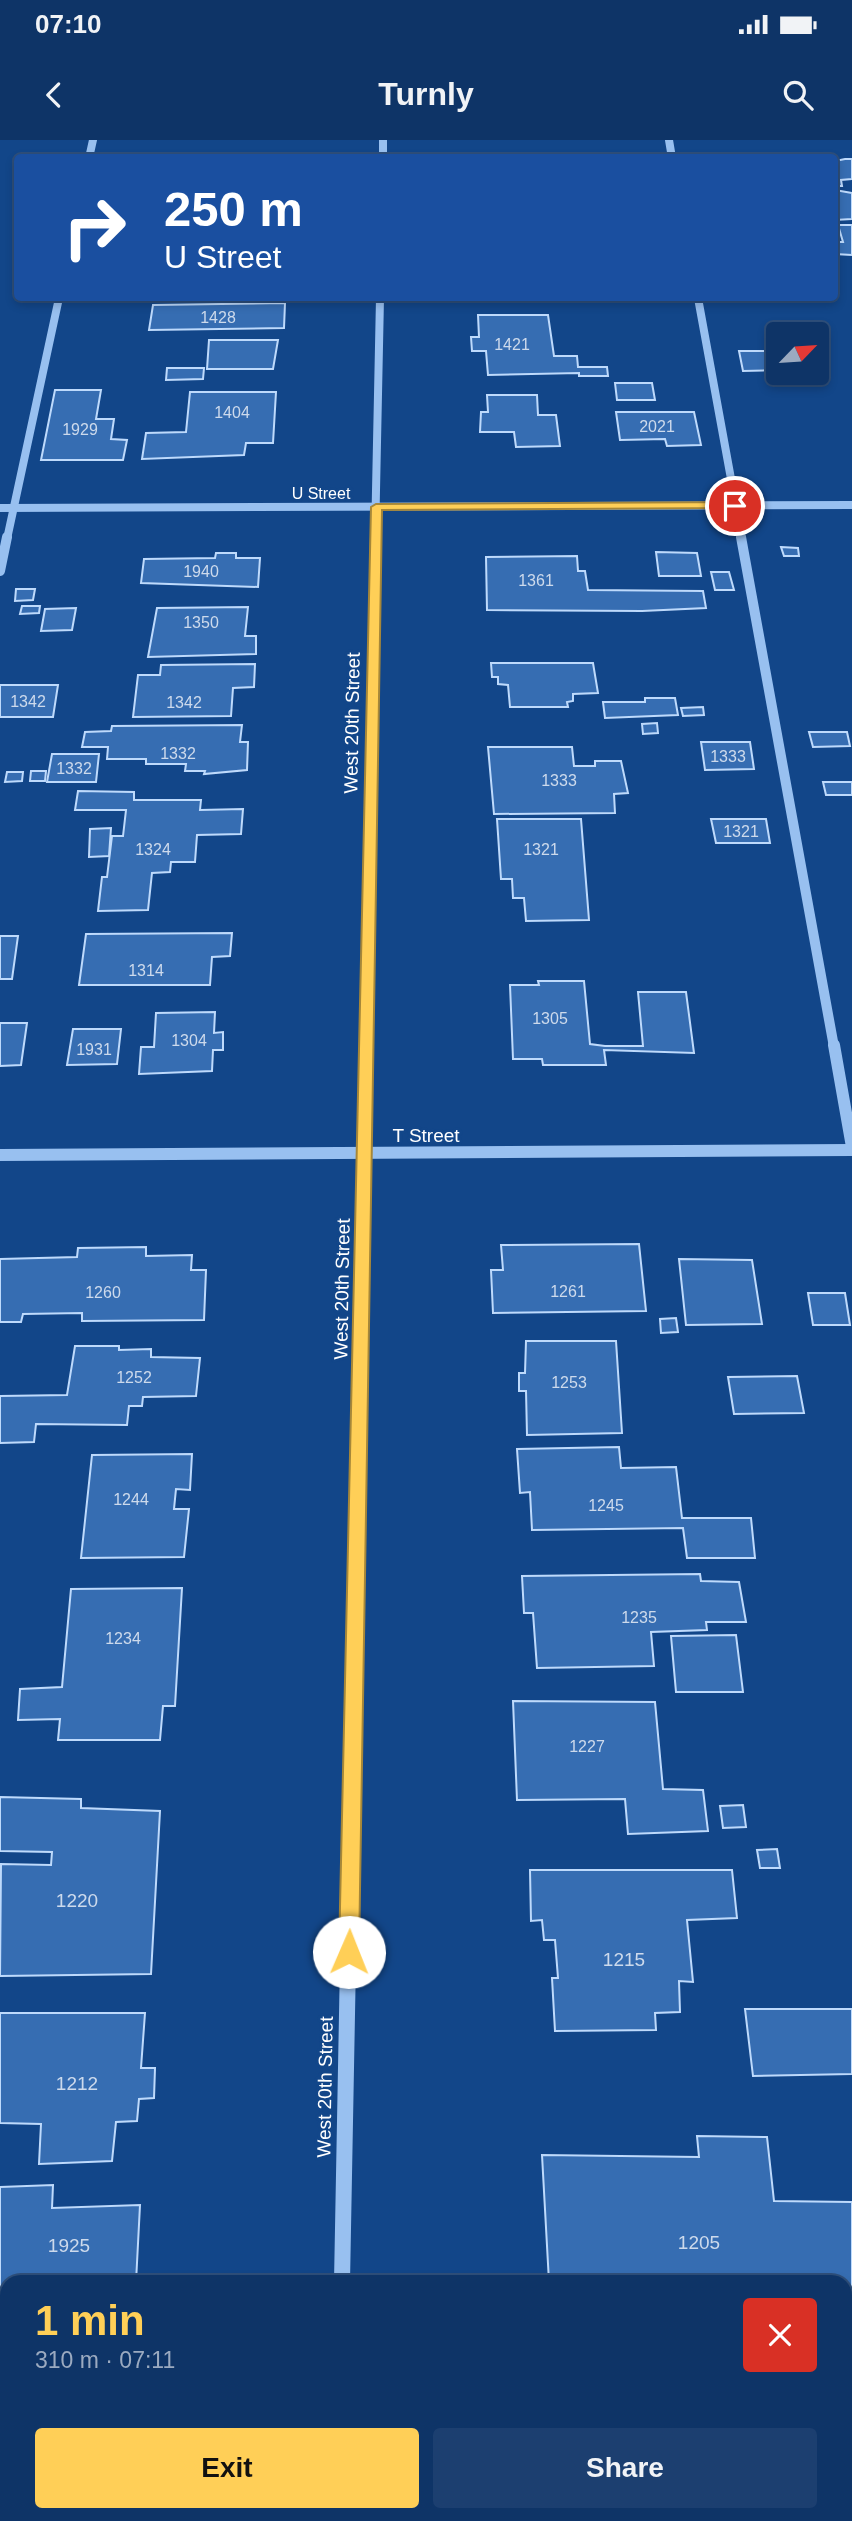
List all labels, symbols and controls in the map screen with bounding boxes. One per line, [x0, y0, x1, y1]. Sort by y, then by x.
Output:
text: 07:10 [35, 9, 102, 39]
icon: back [35, 76, 73, 114]
text: Turnly [378, 76, 474, 112]
icon: search [779, 76, 817, 114]
icon: right [49, 182, 140, 273]
text: 250 m [164, 182, 303, 236]
text: U Street [164, 239, 281, 275]
house number: 1428 [200, 309, 236, 326]
north arrow [766, 322, 830, 385]
map controls [766, 322, 829, 385]
house number: 1421 [494, 336, 530, 353]
house number: 1404 [214, 404, 250, 421]
house number: 2021 [639, 418, 675, 435]
house number: 1929 [62, 421, 98, 438]
pin [705, 476, 765, 536]
street label: U Street [292, 485, 351, 502]
icon: arrive [716, 487, 754, 525]
house number: 1940 [183, 563, 219, 580]
house number: 1361 [518, 572, 554, 589]
house number: 1350 [183, 614, 219, 631]
street label: West 20th Street [340, 652, 364, 794]
house number: 1342 [10, 693, 46, 710]
house number: 1342 [166, 694, 202, 711]
house number: 1332 [160, 745, 196, 762]
house number: 1333 [710, 748, 746, 765]
house number: 1332 [56, 760, 92, 777]
house number: 1333 [541, 772, 577, 789]
house number: 1321 [723, 823, 759, 840]
house number: 1324 [135, 841, 171, 858]
house number: 1321 [523, 841, 559, 858]
house number: 1314 [128, 962, 164, 979]
house number: 1305 [532, 1010, 568, 1027]
house number: 1304 [171, 1032, 207, 1049]
house number: 1931 [76, 1041, 112, 1058]
street label: T Street [392, 1125, 460, 1146]
street label: West 20th Street [330, 1218, 354, 1360]
house number: 1261 [550, 1283, 586, 1300]
house number: 1260 [85, 1284, 121, 1301]
house number: 1252 [116, 1369, 152, 1386]
house number: 1253 [551, 1374, 587, 1391]
house number: 1244 [113, 1491, 149, 1508]
house number: 1245 [588, 1497, 624, 1514]
house number: 1235 [621, 1609, 657, 1626]
house number: 1234 [105, 1630, 141, 1647]
house number: 1227 [569, 1738, 605, 1755]
house number: 1220 [56, 1890, 98, 1911]
position arrow [312, 1915, 386, 1989]
house number: 1215 [603, 1949, 645, 1970]
street label: West 20th Street [313, 2016, 337, 2158]
house number: 1212 [56, 2073, 98, 2094]
house number: 1205 [678, 2232, 720, 2253]
house number: 1925 [48, 2235, 90, 2256]
text: 1 min [35, 2297, 145, 2344]
button: close [743, 2298, 817, 2372]
text: 310 m · 07:11 [35, 2347, 175, 2373]
button: Exit [35, 2428, 419, 2508]
button: Share [433, 2428, 817, 2508]

